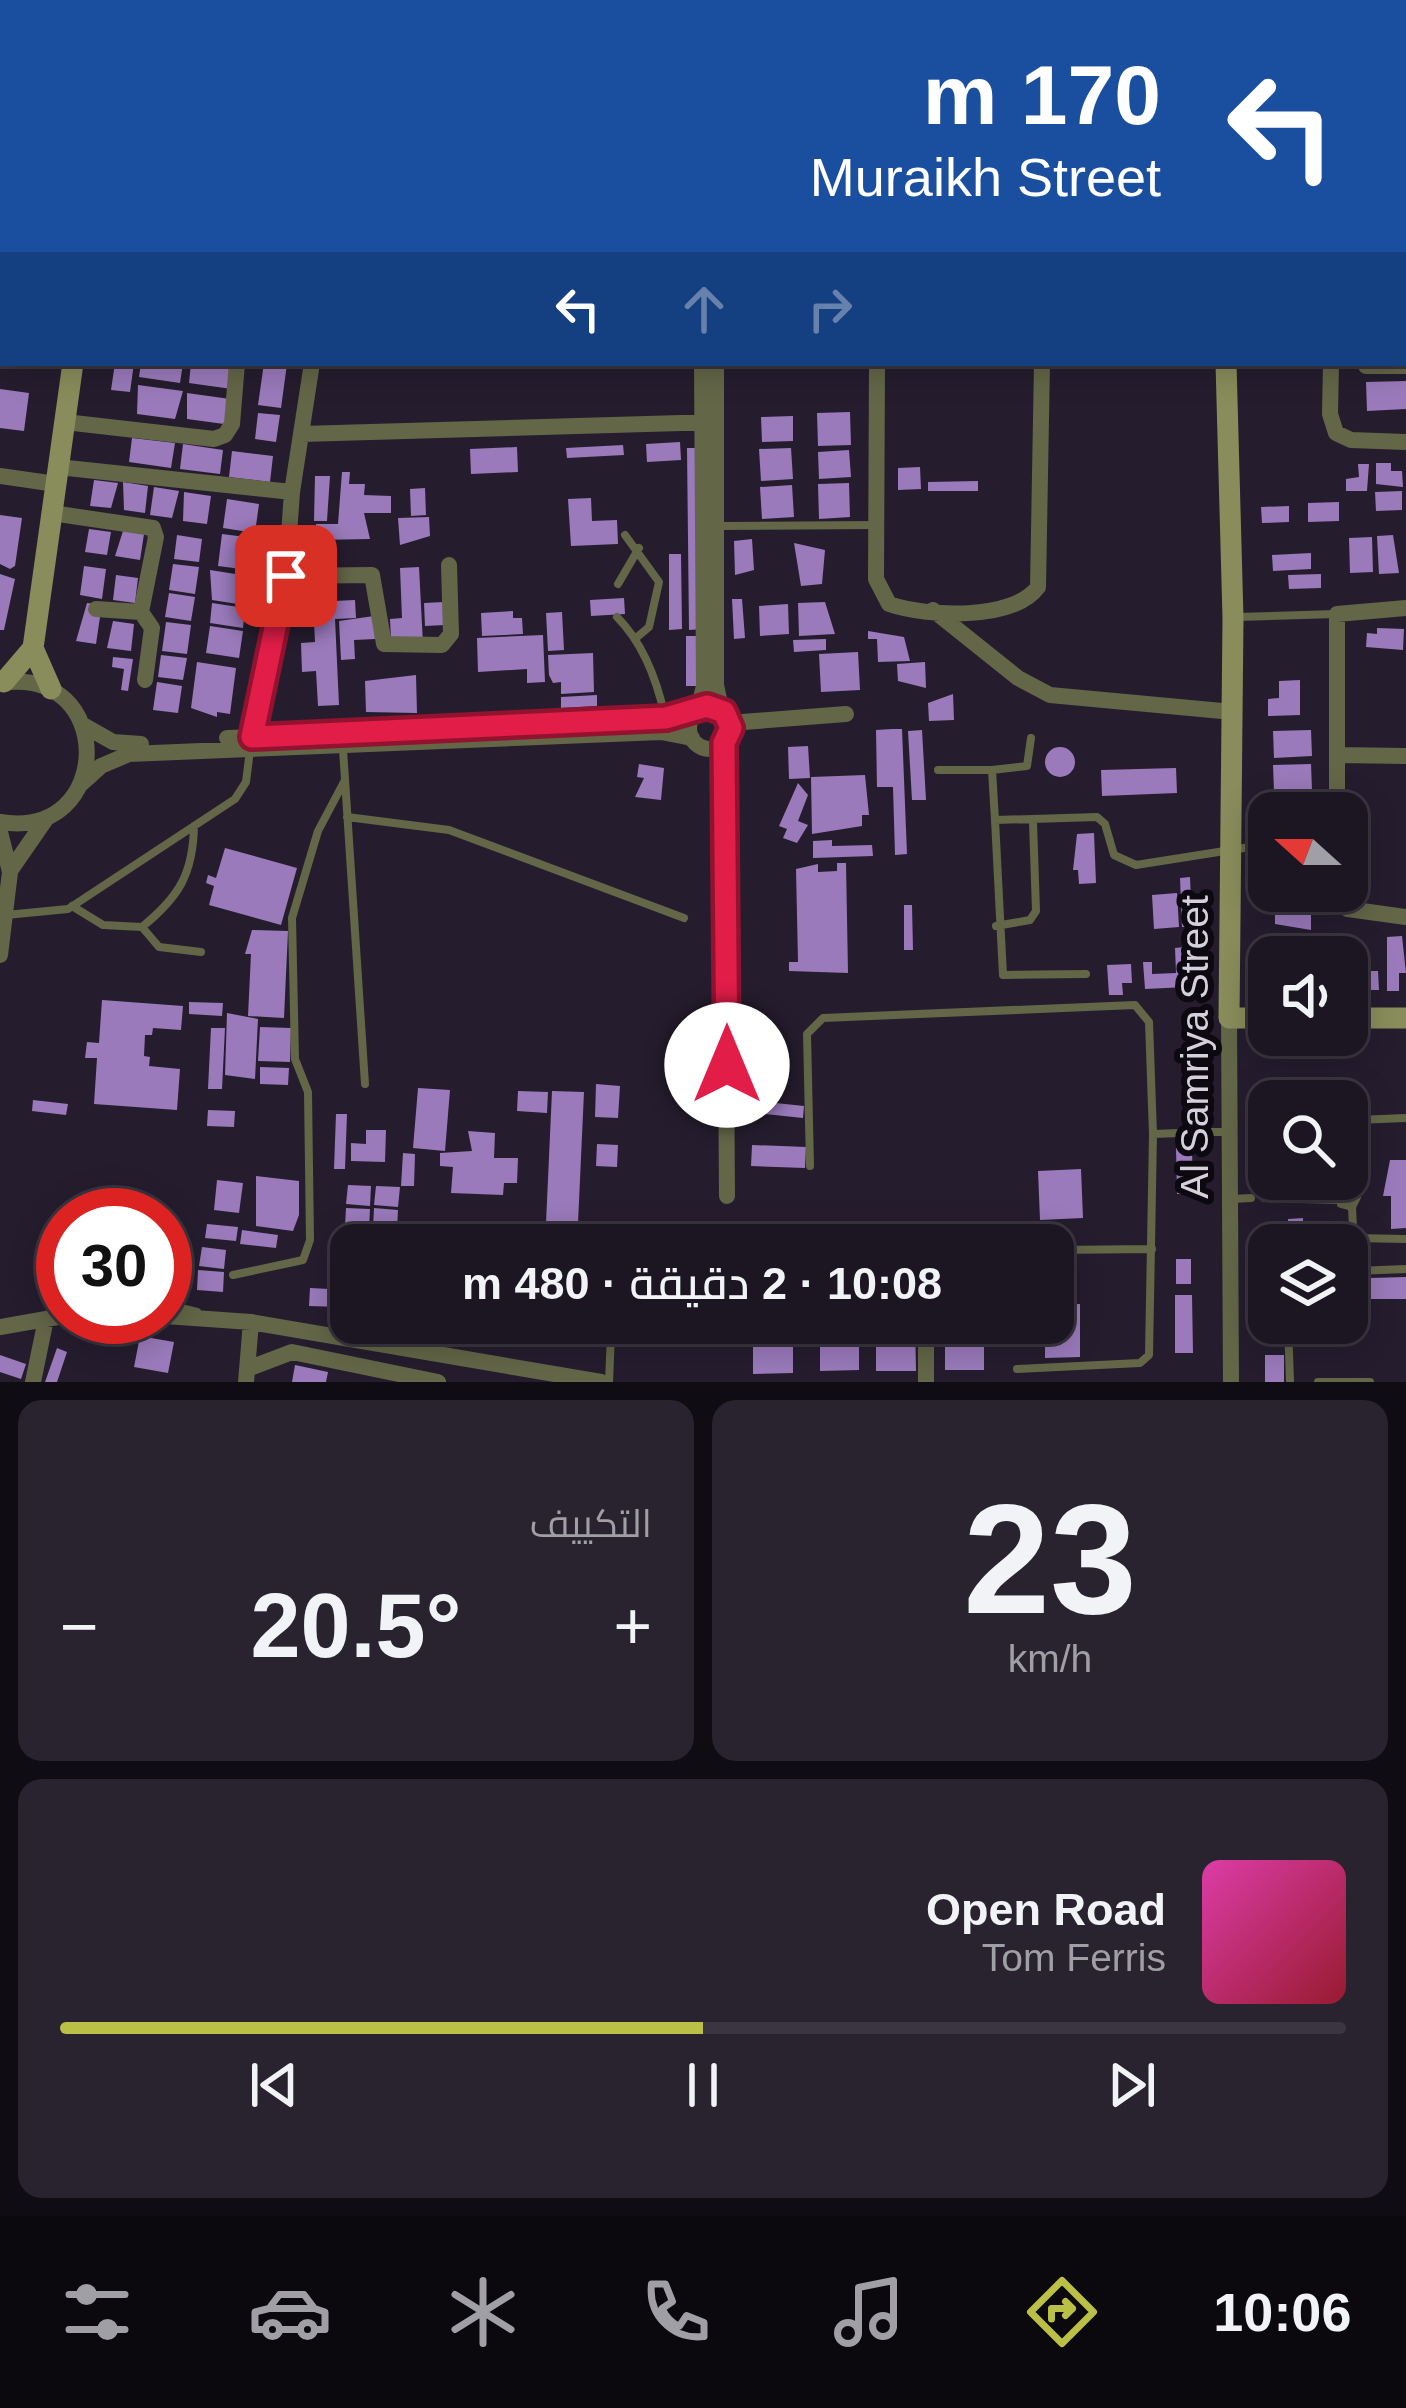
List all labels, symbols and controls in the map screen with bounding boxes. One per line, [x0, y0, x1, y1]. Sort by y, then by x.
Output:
text: 170 m [923, 48, 1161, 142]
icon: left [1203, 48, 1359, 204]
text: Muraikh Street [810, 147, 1161, 207]
icon: left [545, 276, 611, 342]
icon: ahead [671, 276, 737, 342]
icon: right [797, 276, 863, 342]
pin [235, 525, 337, 627]
icon: arrive [253, 543, 319, 609]
north arrow [1248, 792, 1368, 912]
map controls [1248, 792, 1368, 1344]
street label: Al Samriya Street [1173, 895, 1216, 1199]
button: sound [1248, 936, 1368, 1056]
position arrow [664, 1002, 790, 1128]
button: search [1248, 1080, 1368, 1200]
speed limit sign: 30 [36, 1188, 192, 1344]
button: layers [1248, 1224, 1368, 1344]
text: 10:08 · 2 دقيقة · 480 m [462, 1258, 942, 1309]
text: 23 [963, 1472, 1137, 1646]
text: التكييف [530, 1502, 652, 1545]
text: 20.5° [250, 1576, 462, 1676]
text: − [60, 1589, 99, 1663]
text: + [613, 1589, 652, 1663]
text: km/h [1008, 1637, 1092, 1680]
text: Open Road [926, 1884, 1166, 1935]
text: Tom Ferris [982, 1936, 1166, 1979]
icon: previous [241, 2052, 307, 2118]
icon: pause [670, 2052, 736, 2118]
icon: next [1099, 2052, 1165, 2118]
icon: filters [55, 2270, 139, 2354]
icon: car [248, 2270, 332, 2354]
icon: climate [441, 2270, 525, 2354]
icon: phone [634, 2270, 718, 2354]
icon: music [827, 2270, 911, 2354]
icon: directions [1020, 2270, 1104, 2354]
text: 10:06 [1213, 2282, 1351, 2342]

